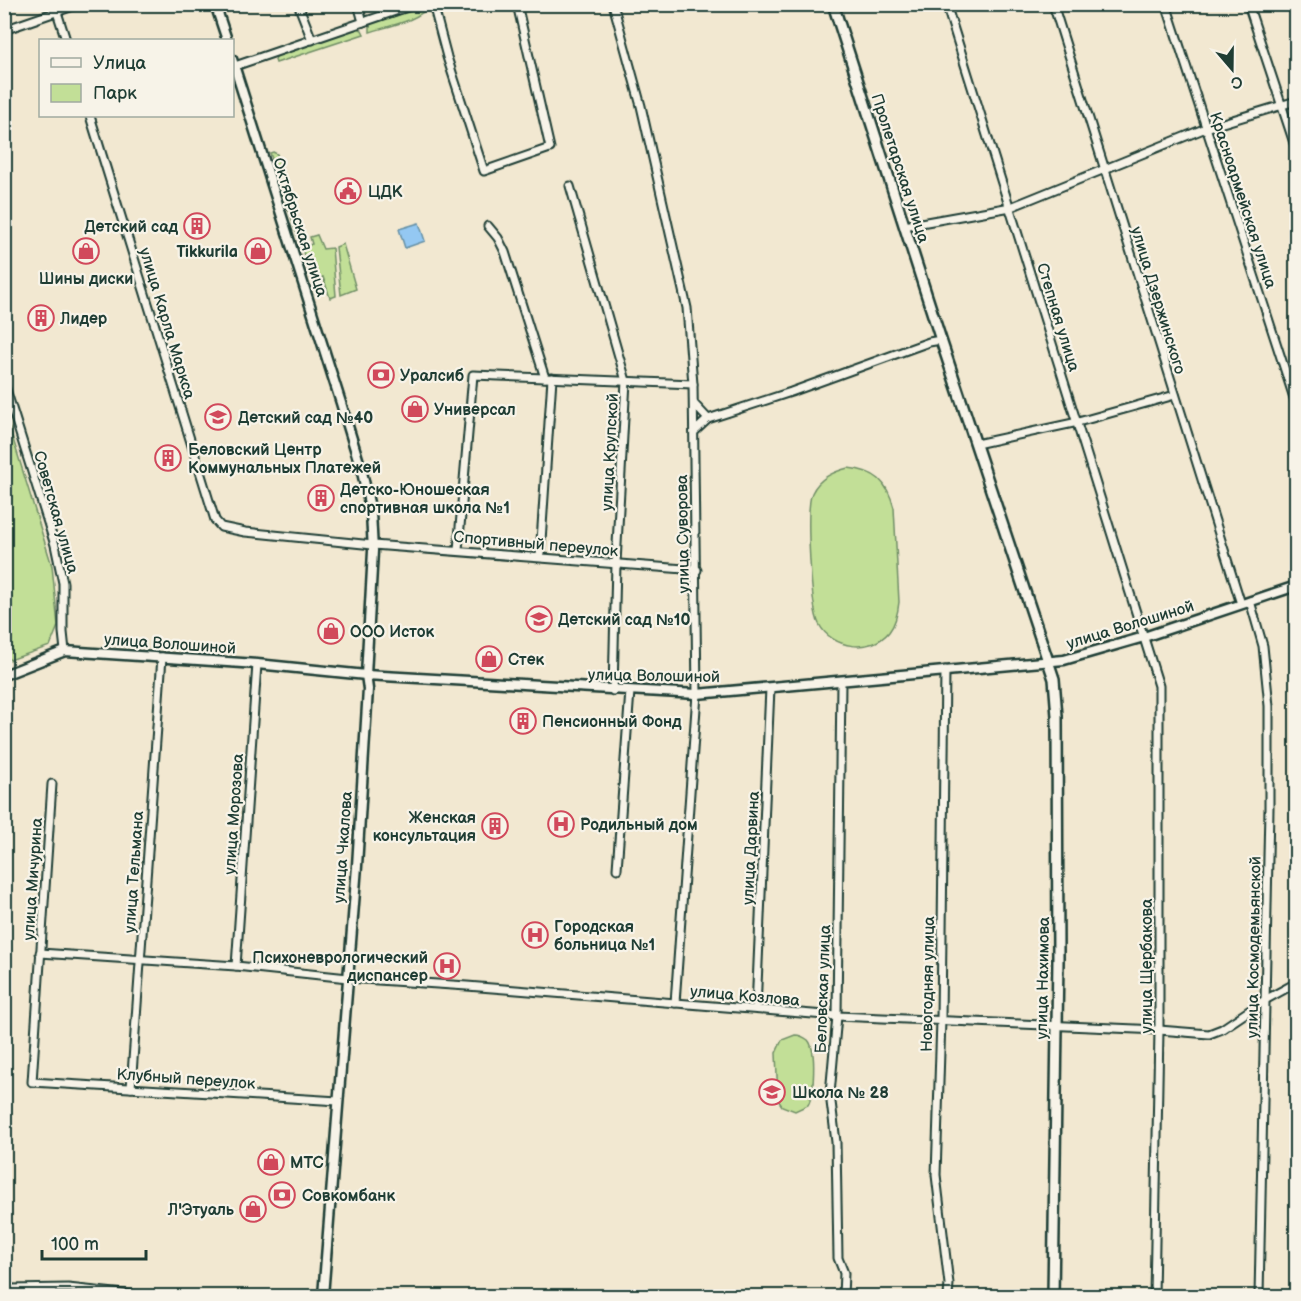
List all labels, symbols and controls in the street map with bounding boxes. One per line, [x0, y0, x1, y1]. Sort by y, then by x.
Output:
legend [39, 39, 234, 117]
north arrow [1202, 39, 1262, 99]
text: Улица [93, 53, 147, 74]
text: С [1228, 71, 1245, 93]
text: Парк [93, 83, 137, 104]
street label: Пролетарская улица [866, 91, 933, 246]
street label: Красноармейская улица [1205, 110, 1280, 291]
street label: Октябрьская улица [268, 156, 331, 300]
public building icon: ЦДК [333, 176, 363, 206]
place label: ЦДК [368, 183, 403, 202]
building icon: Детский сад [182, 211, 212, 241]
place label: Детский сад [84, 218, 178, 237]
street label: улица Дзержинского [1126, 224, 1189, 376]
shop icon: Шины диски [71, 236, 101, 266]
shop icon: Tikkurila [243, 236, 273, 266]
place label: Tikkurila [176, 243, 238, 262]
street label: улица Карла Маркса [134, 245, 199, 402]
street label: Степная улица [1032, 261, 1083, 374]
place label: Шины диски [39, 270, 133, 289]
building icon: Лидер [26, 303, 56, 333]
place label: Лидер [59, 310, 108, 329]
bank icon: Уралсиб [366, 360, 396, 390]
place label: Уралсиб [400, 367, 464, 386]
street label: улица Крупской [598, 393, 623, 512]
shop icon: Универсал [400, 394, 430, 424]
place label: Универсал [434, 401, 516, 420]
school or university icon: Детский сад №40 [203, 402, 233, 432]
place label: Детский сад №40 [238, 409, 373, 428]
place label: Беловский Центр Коммунальных Платежей [188, 441, 381, 478]
building icon: Беловский Центр Коммунальных Платежей [153, 443, 183, 473]
street label: Советская улица [29, 449, 82, 576]
street label: улица Суворова [673, 474, 694, 593]
place label: Детско-Юношеская спортивная школа №1 [340, 481, 510, 518]
building icon: Детско-Юношеская спортивная школа №1 [306, 483, 336, 513]
street label: Спортивный переулок [453, 528, 620, 561]
street label: улица Волошиной [1064, 597, 1196, 654]
school or university icon: Детский сад №10 [524, 604, 554, 634]
place label: Детский сад №10 [558, 611, 691, 630]
shop icon: ООО Исток [316, 616, 346, 646]
place label: ООО Исток [350, 623, 434, 642]
street label: улица Волошиной [103, 630, 236, 659]
shop icon: Стек [474, 644, 504, 674]
place label: Стек [508, 651, 545, 670]
street label: улица Волошиной [588, 666, 720, 687]
building icon: Пенсионный Фонд [508, 706, 538, 736]
place label: Пенсионный Фонд [542, 713, 682, 732]
street label: улица Морозова [221, 752, 248, 875]
street label: улица Чкалова [330, 790, 357, 904]
street label: улица Дарвина [739, 790, 764, 906]
place label: Женская консультация [373, 809, 476, 846]
hospital icon: Родильный дом [546, 809, 576, 839]
street label: улица Тельмана [121, 810, 148, 934]
building icon: Женская консультация [480, 811, 510, 841]
place label: Родильный дом [580, 816, 698, 835]
street label: улица Мичурина [20, 817, 47, 941]
street label: улица Космодемьянской [1243, 856, 1266, 1038]
street label: улица Щербакова [1138, 898, 1157, 1033]
street label: Новогодняя улица [918, 915, 939, 1052]
street label: улица Нахимова [1033, 916, 1054, 1040]
place label: Городская больница №1 [554, 918, 655, 955]
hospital icon: Городская больница №1 [520, 920, 550, 950]
street label: Беловская улица [812, 924, 835, 1054]
place label: Психоневрологический диспансер [252, 949, 429, 986]
hospital icon: Психоневрологический диспансер [432, 951, 462, 981]
street label: улица Козлова [689, 982, 801, 1011]
street label: Клубный переулок [116, 1065, 256, 1094]
school or university icon: Школа № 28 [757, 1077, 787, 1107]
place label: Школа № 28 [792, 1084, 889, 1103]
shop icon: МТС [256, 1147, 286, 1177]
place label: МТС [290, 1154, 324, 1173]
bank icon: Совкомбанк [267, 1180, 297, 1210]
place label: Совкомбанк [302, 1187, 395, 1206]
shop icon: Л'Этуаль [238, 1194, 268, 1224]
place label: Л'Этуаль [167, 1201, 235, 1220]
scale bar [42, 1223, 146, 1261]
text: 100 m [51, 1234, 99, 1255]

